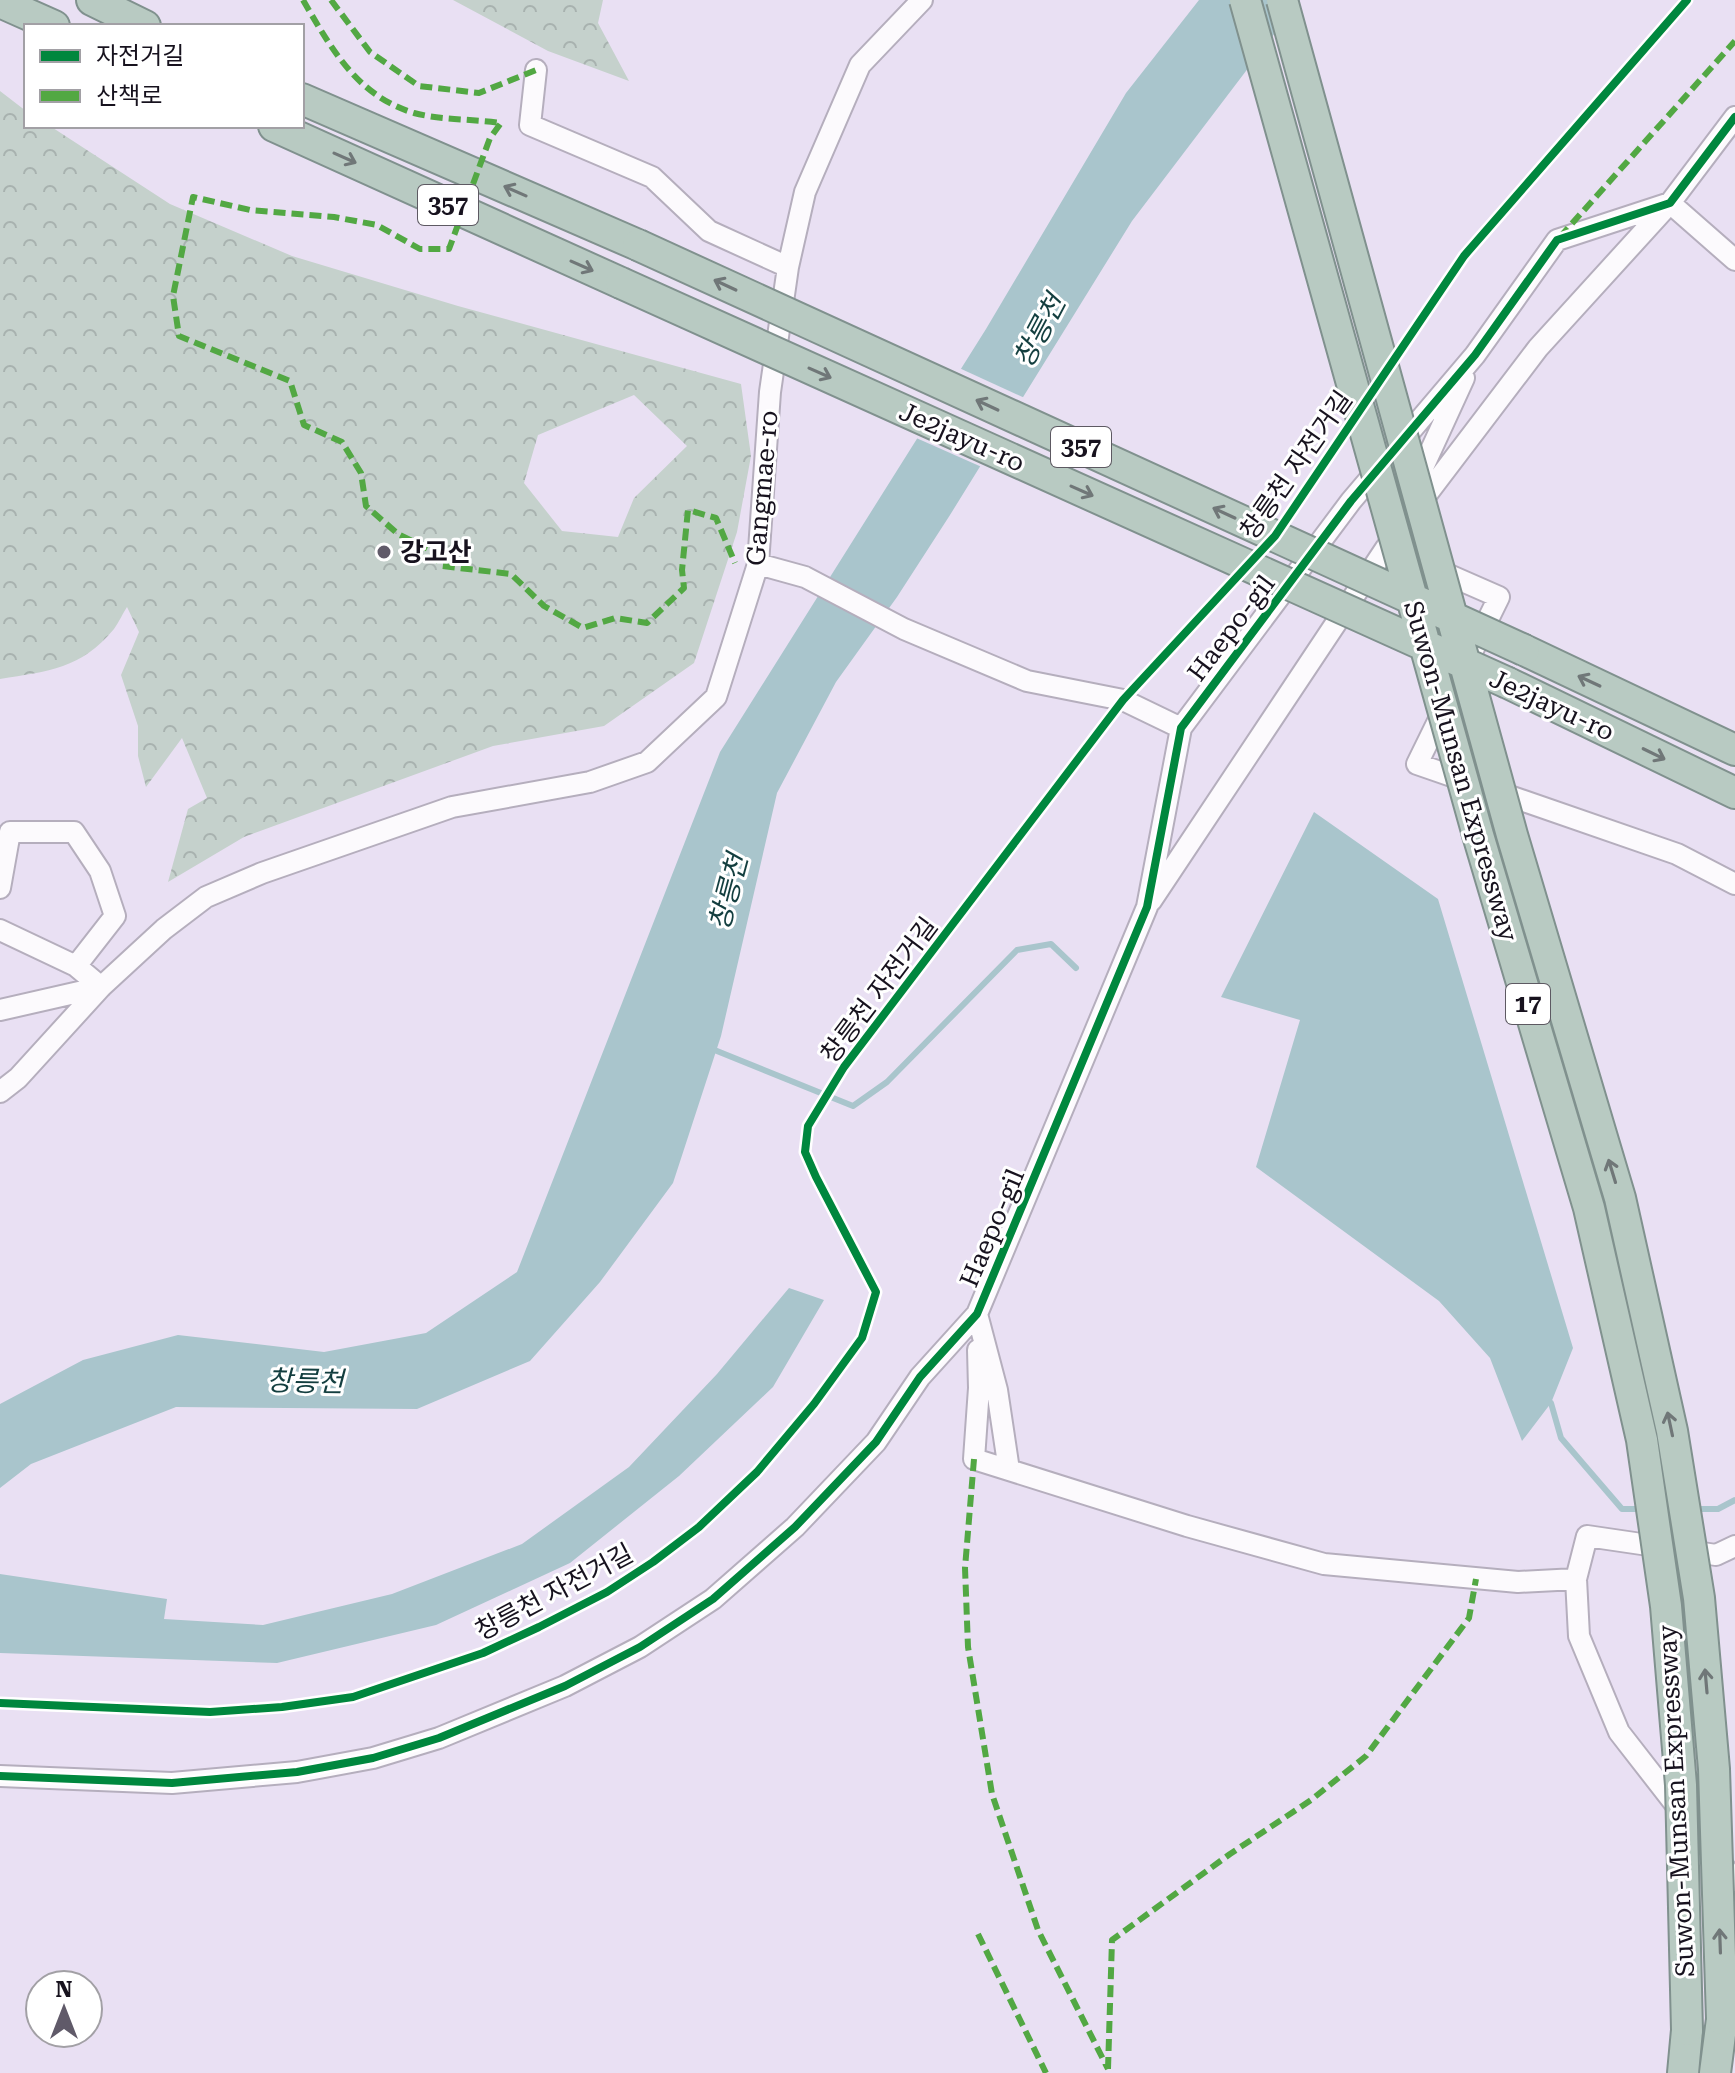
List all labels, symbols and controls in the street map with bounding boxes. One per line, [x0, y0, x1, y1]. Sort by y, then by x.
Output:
legend [24, 24, 304, 128]
text: 자전거길 [96, 42, 184, 70]
text: 산책로 [96, 82, 162, 110]
one-way arrow [333, 151, 357, 166]
one-way arrow [503, 183, 527, 198]
road number: 357 [418, 185, 478, 225]
one-way arrow [569, 259, 594, 274]
one-way arrow [714, 277, 738, 292]
water label: 창릉천 [1007, 287, 1074, 373]
one-way arrow [807, 366, 831, 381]
street label: 창릉천 자전거길 [1234, 385, 1358, 545]
street label: Je2jayu-ro [895, 396, 1029, 478]
one-way arrow [975, 397, 999, 412]
street label: Gangmae-ro [740, 409, 784, 567]
road number: 357 [1051, 427, 1111, 467]
one-way arrow [1069, 485, 1094, 500]
one-way arrow [1212, 505, 1236, 520]
place label: 강고산 [400, 537, 472, 567]
marker: 강고산 [375, 543, 393, 561]
street label: Haepo-gil [1181, 569, 1281, 687]
street label: Suwon-Munsan Expressway [1398, 597, 1524, 945]
street label: Je2jayu-ro [1485, 663, 1619, 747]
one-way arrow [1577, 673, 1601, 688]
one-way arrow [1642, 747, 1666, 762]
water label: 창릉천 [703, 847, 755, 934]
street label: 창릉천 자전거길 [815, 911, 943, 1069]
road number: 17 [1506, 984, 1550, 1024]
one-way arrow [1604, 1158, 1619, 1184]
street label: Haepo-gil [954, 1165, 1030, 1291]
water label: 창릉천 [266, 1364, 347, 1399]
one-way arrow [1662, 1412, 1677, 1437]
street label: 창릉천 자전거길 [470, 1538, 638, 1646]
street label: Suwon-Munsan Expressway [1652, 1624, 1700, 1978]
one-way arrow [1699, 1668, 1714, 1695]
one-way arrow [1712, 1928, 1727, 1955]
north arrow [24, 1969, 104, 2049]
text: N [56, 1977, 73, 2002]

